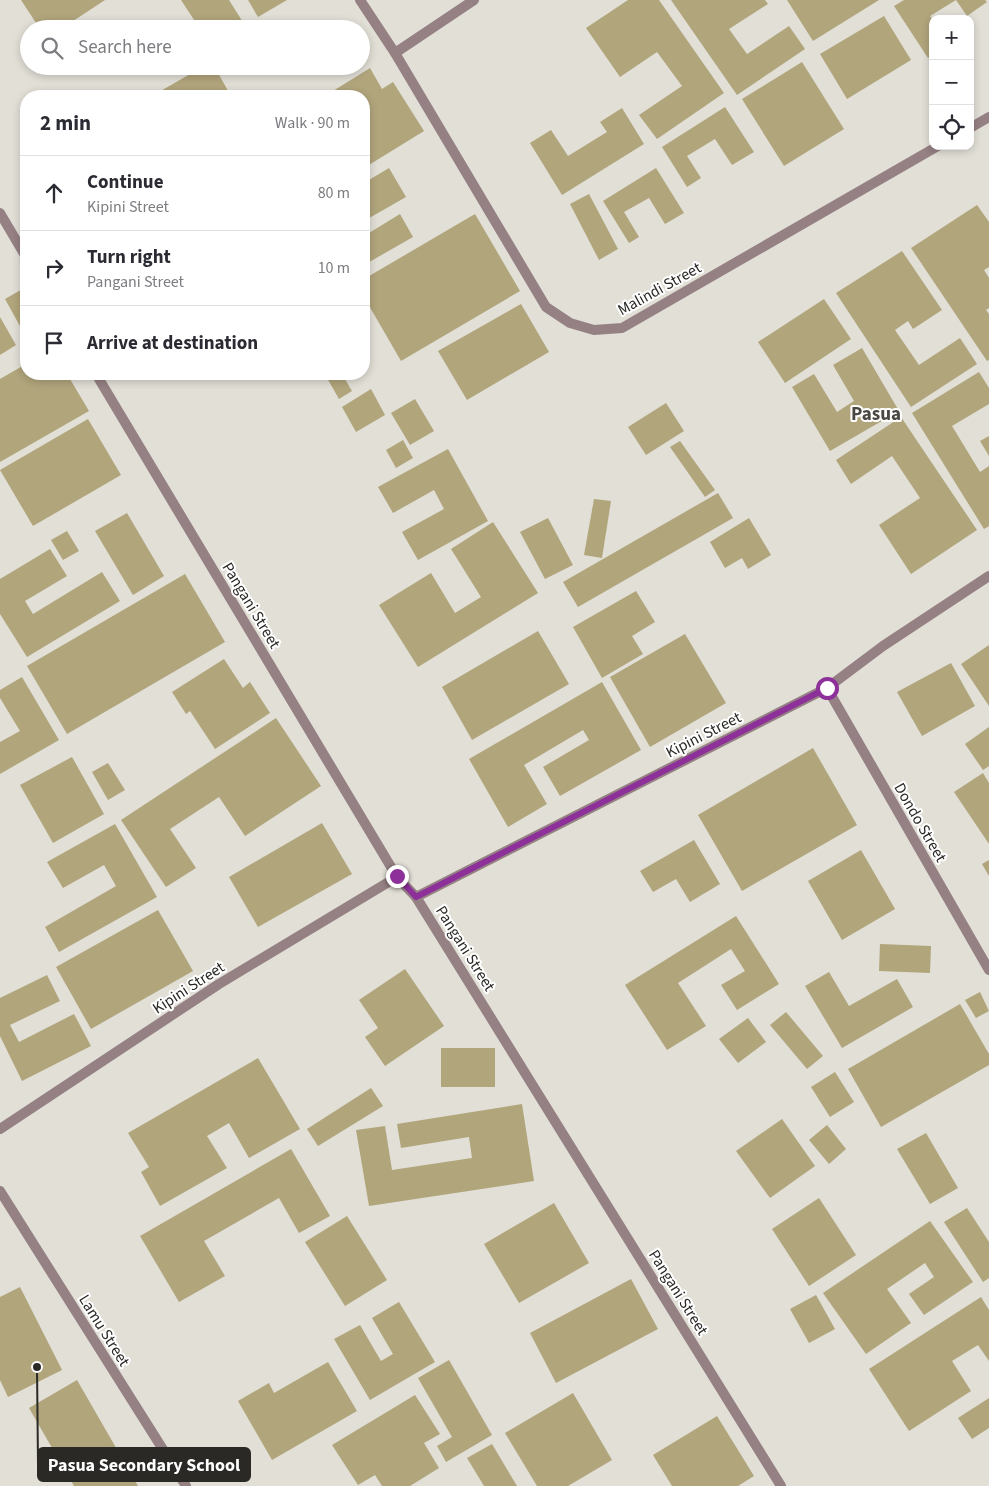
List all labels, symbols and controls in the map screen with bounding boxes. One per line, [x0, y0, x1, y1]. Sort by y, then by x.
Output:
map controls [929, 15, 974, 150]
button: + [929, 15, 974, 60]
search box [20, 20, 370, 75]
icon: search [38, 34, 66, 62]
text: Search here [78, 34, 172, 61]
button: − [929, 60, 974, 105]
button: locate [929, 105, 974, 150]
text: 2 min [40, 108, 91, 138]
text: Walk · 90 m [275, 112, 350, 134]
text: Continue [87, 169, 164, 196]
icon: ahead [40, 179, 68, 207]
text: 80 m [318, 182, 350, 204]
text: Kipini Street [87, 196, 169, 218]
text: Turn right [87, 244, 171, 271]
icon: right [40, 254, 68, 282]
text: 10 m [318, 257, 350, 279]
street label: Malindi Street [614, 257, 706, 321]
text: Pangani Street [87, 271, 184, 293]
icon: arrive [40, 329, 68, 357]
text: Arrive at destination [87, 330, 258, 357]
district label: Pasua [851, 401, 901, 428]
street label: Pangani Street [217, 558, 286, 653]
route start [816, 677, 839, 700]
street label: Kipini Street [662, 706, 745, 763]
street label: Dondo Street [889, 779, 952, 867]
route end [386, 865, 409, 888]
street label: Pangani Street [430, 902, 500, 996]
street label: Kipini Street [148, 956, 229, 1019]
street label: Pangani Street [643, 1246, 713, 1340]
street label: Lamu Street [73, 1290, 135, 1371]
callout: Pasua Secondary School [38, 1448, 250, 1481]
text: Pasua Secondary School [48, 1453, 240, 1478]

